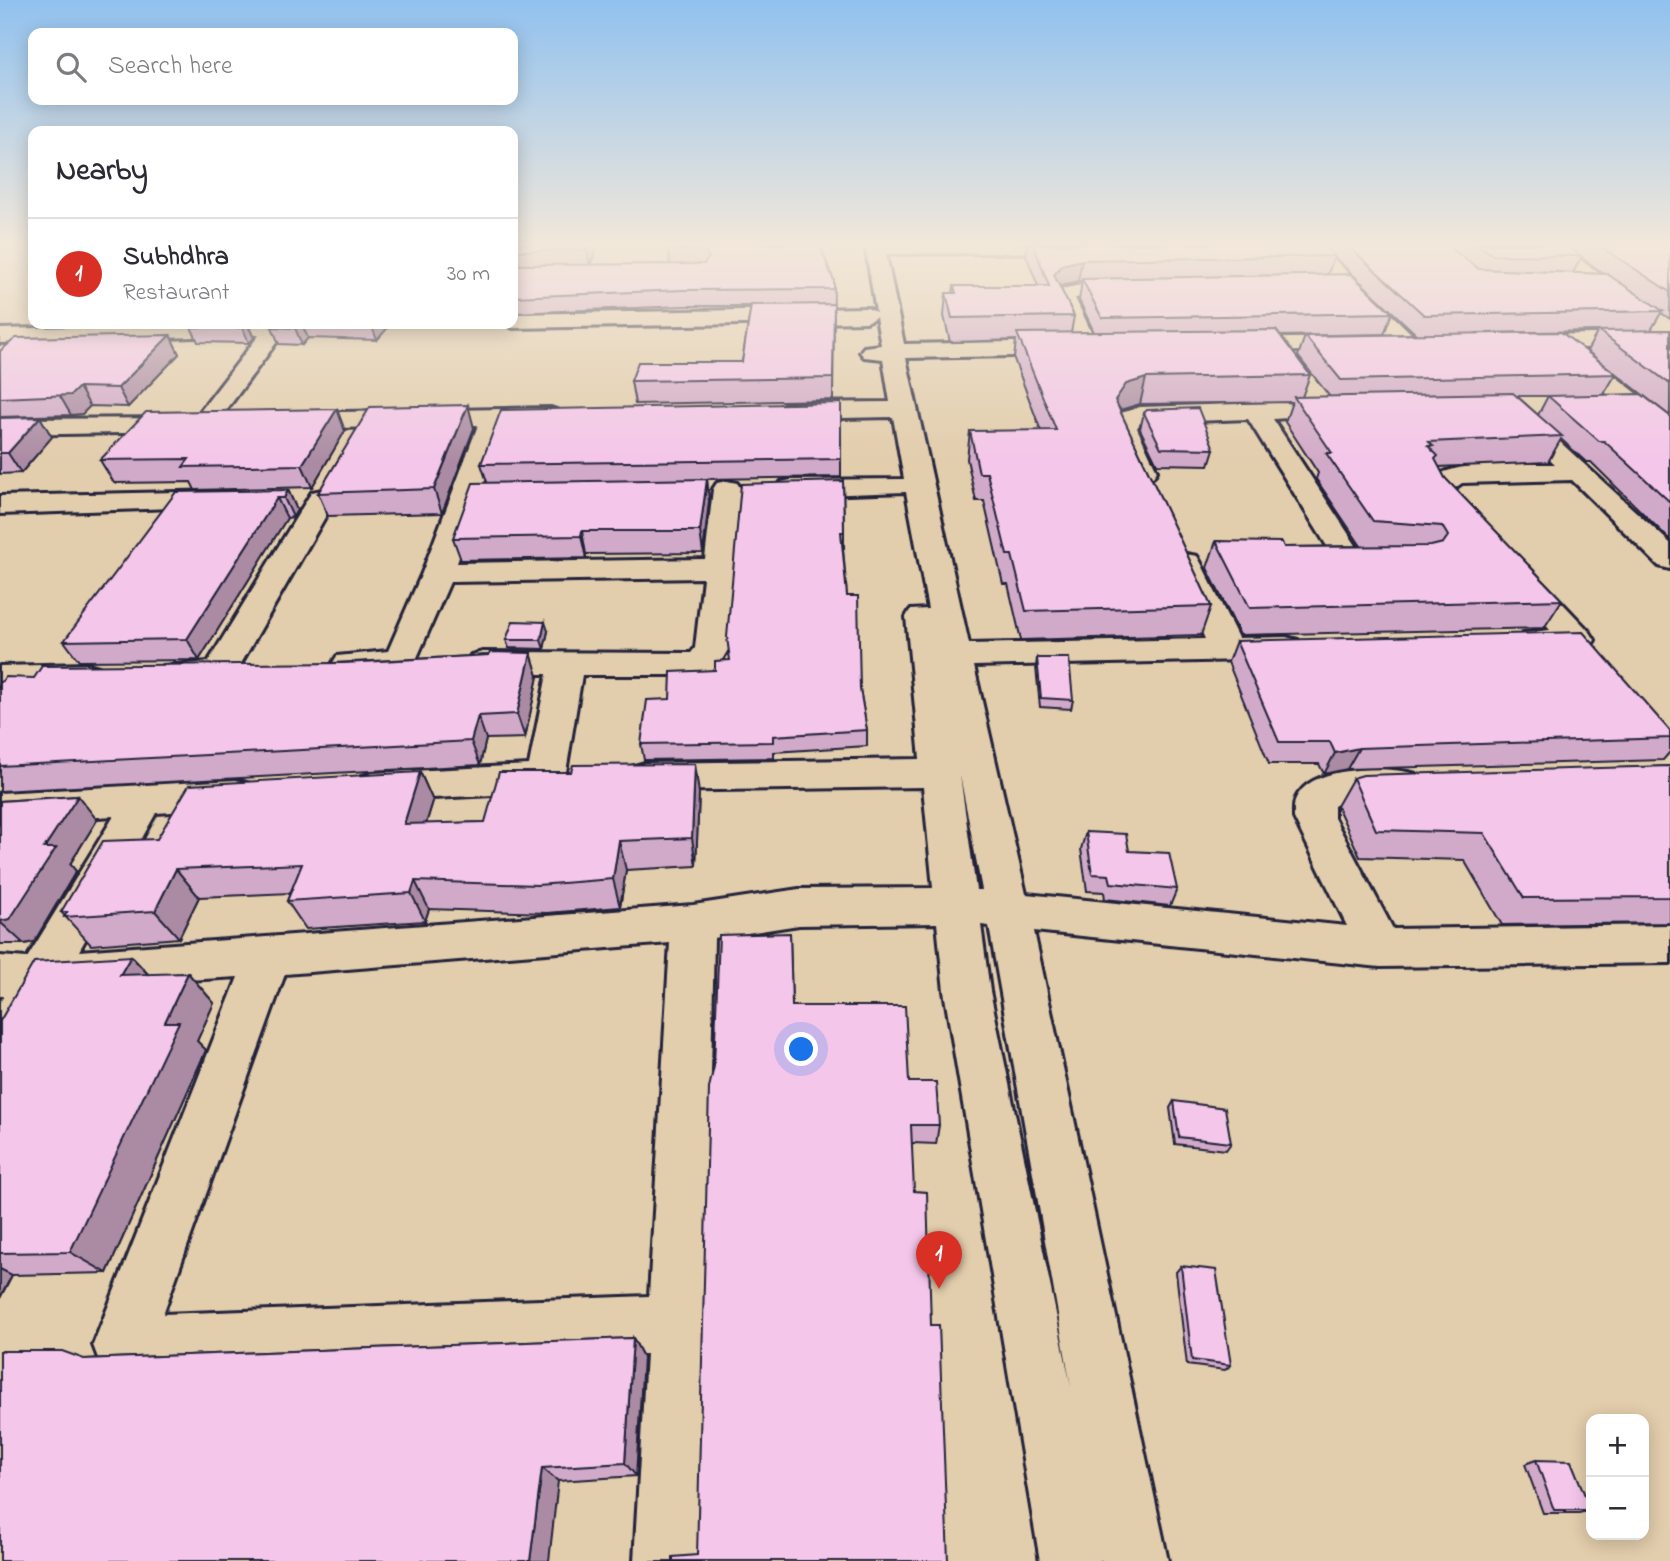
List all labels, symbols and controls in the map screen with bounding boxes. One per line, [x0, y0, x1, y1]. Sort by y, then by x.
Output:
search box [28, 28, 518, 105]
icon: search [52, 48, 90, 86]
text: Search here [108, 48, 233, 86]
text: Nearby [56, 150, 148, 194]
text: Subhdhra [123, 239, 229, 277]
text: 1 [75, 258, 83, 291]
text: 30 m [447, 258, 490, 291]
text: Restaurant [123, 277, 230, 310]
your location [784, 1032, 818, 1066]
pin: 1 [916, 1231, 962, 1289]
map controls [1586, 1414, 1649, 1540]
button: + [1586, 1414, 1649, 1477]
button: − [1586, 1477, 1649, 1540]

